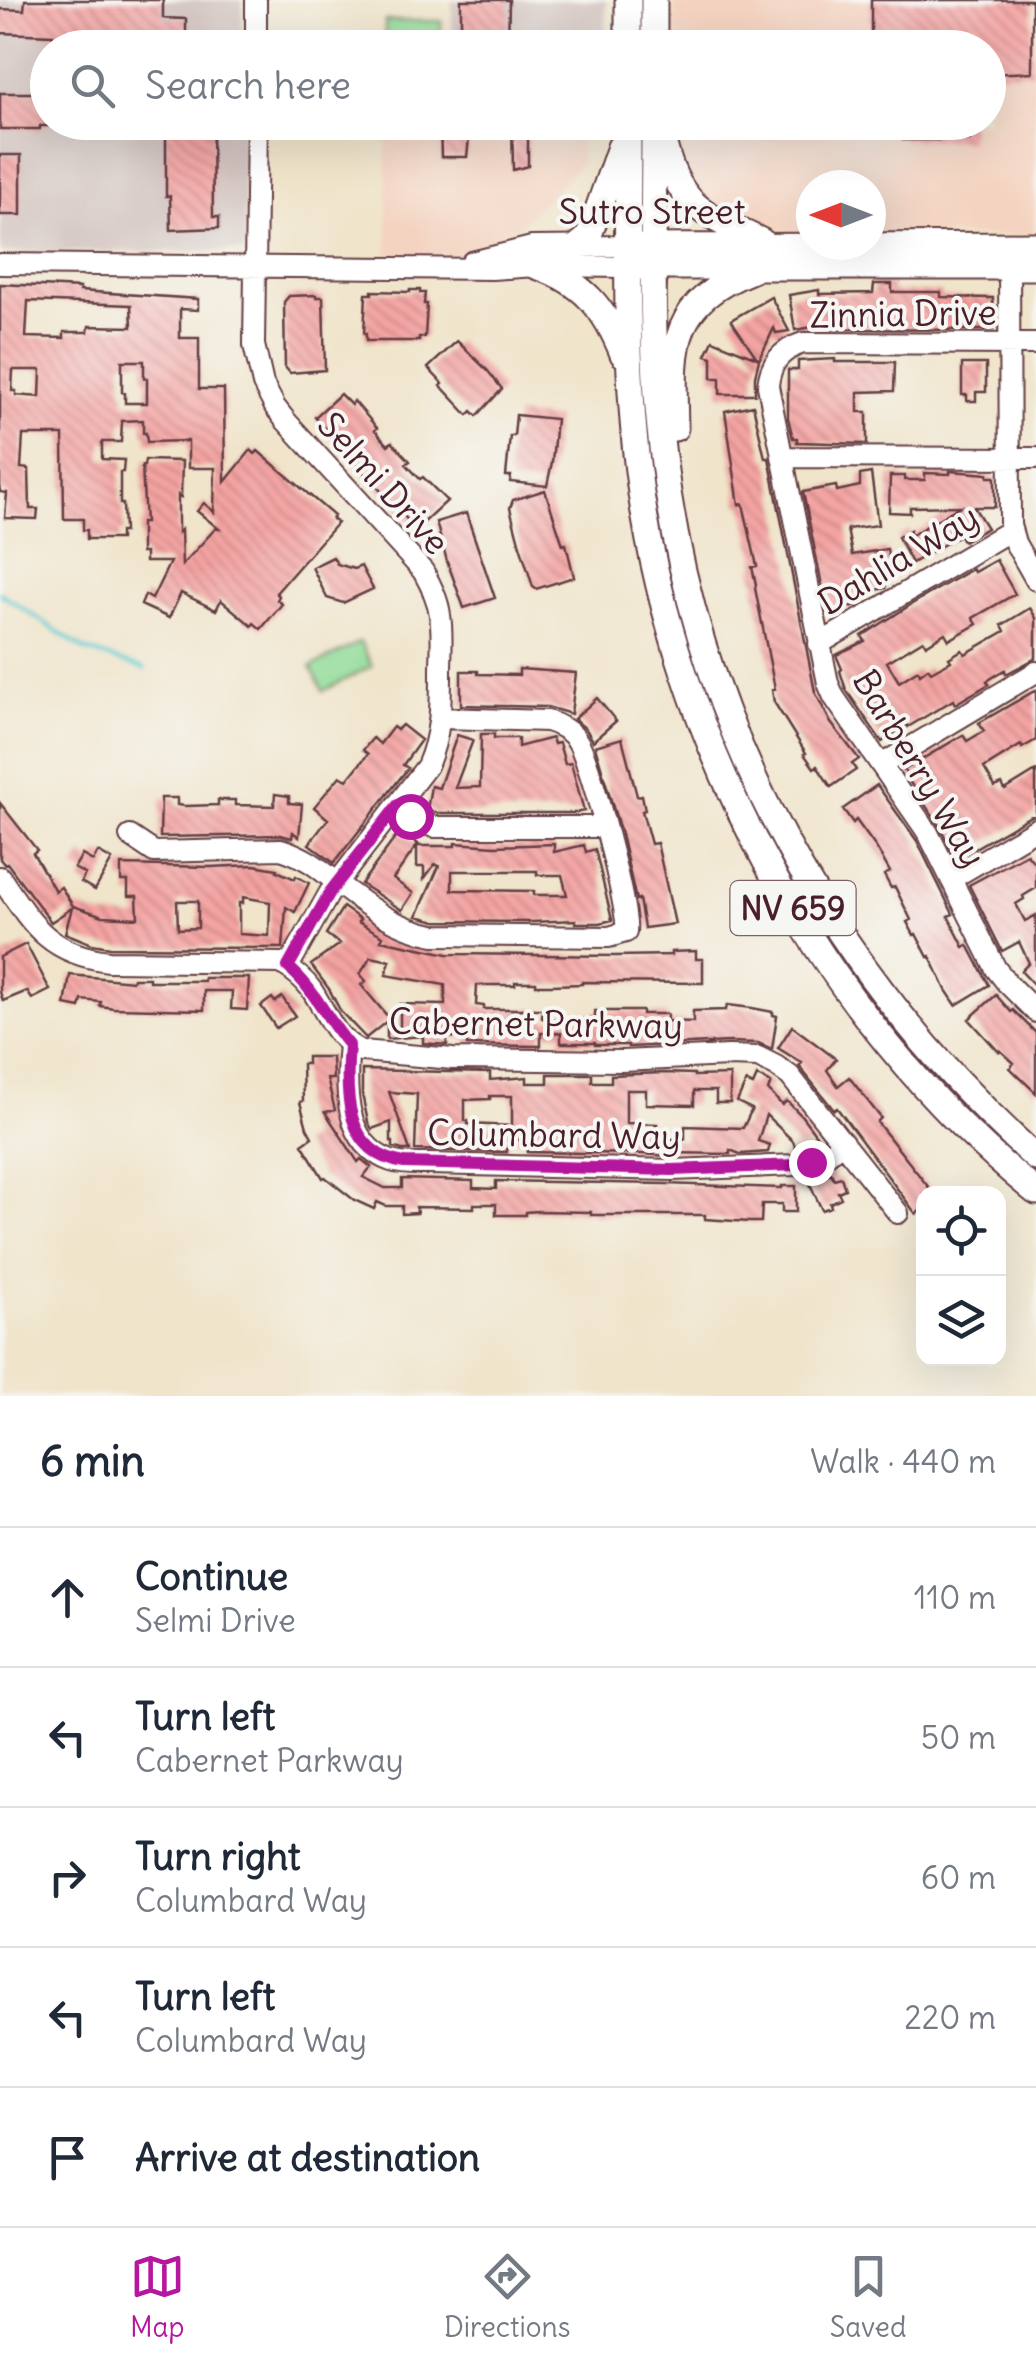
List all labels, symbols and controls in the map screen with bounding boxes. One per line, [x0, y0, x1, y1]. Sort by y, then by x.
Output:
search box [30, 30, 1006, 140]
icon: search [65, 58, 120, 113]
text: Search here [145, 62, 351, 109]
north arrow [796, 170, 886, 260]
street label: Sutro Street [558, 189, 746, 233]
street label: Zinnia Drive [809, 289, 997, 337]
street label: Selmi Drive [309, 403, 459, 563]
street label: Dahlia Way [810, 494, 986, 624]
street label: Barberry Way [844, 661, 996, 875]
route start [388, 794, 434, 840]
road number: NV 659 [730, 881, 856, 935]
street label: Cabernet Parkway [389, 998, 683, 1048]
street label: Columbard Way [427, 1110, 681, 1158]
route end [789, 1140, 835, 1186]
map controls [916, 1186, 1006, 1366]
button: locate [916, 1186, 1006, 1276]
button: layers [916, 1276, 1006, 1366]
text: 6 min [40, 1435, 145, 1487]
text: Walk · 440 m [810, 1441, 996, 1482]
text: Continue [135, 1553, 288, 1600]
icon: ahead [40, 1570, 95, 1625]
text: 110 m [914, 1577, 996, 1618]
text: Selmi Drive [135, 1600, 296, 1641]
text: Turn left [135, 1693, 275, 1740]
icon: left [40, 1710, 95, 1765]
text: 50 m [921, 1717, 996, 1758]
text: Cabernet Parkway [135, 1740, 404, 1781]
text: Turn right [135, 1833, 301, 1880]
icon: right [40, 1850, 95, 1905]
text: 60 m [921, 1857, 996, 1898]
text: Columbard Way [135, 1880, 367, 1921]
text: Turn left [135, 1973, 275, 2020]
icon: left [40, 1990, 95, 2045]
text: 220 m [904, 1997, 996, 2038]
text: Columbard Way [135, 2020, 367, 2061]
icon: arrive [40, 2130, 95, 2185]
text: Arrive at destination [135, 2134, 480, 2181]
tab: Map [130, 2249, 185, 2345]
tab: Directions [444, 2249, 570, 2345]
tab: Saved [830, 2249, 906, 2345]

